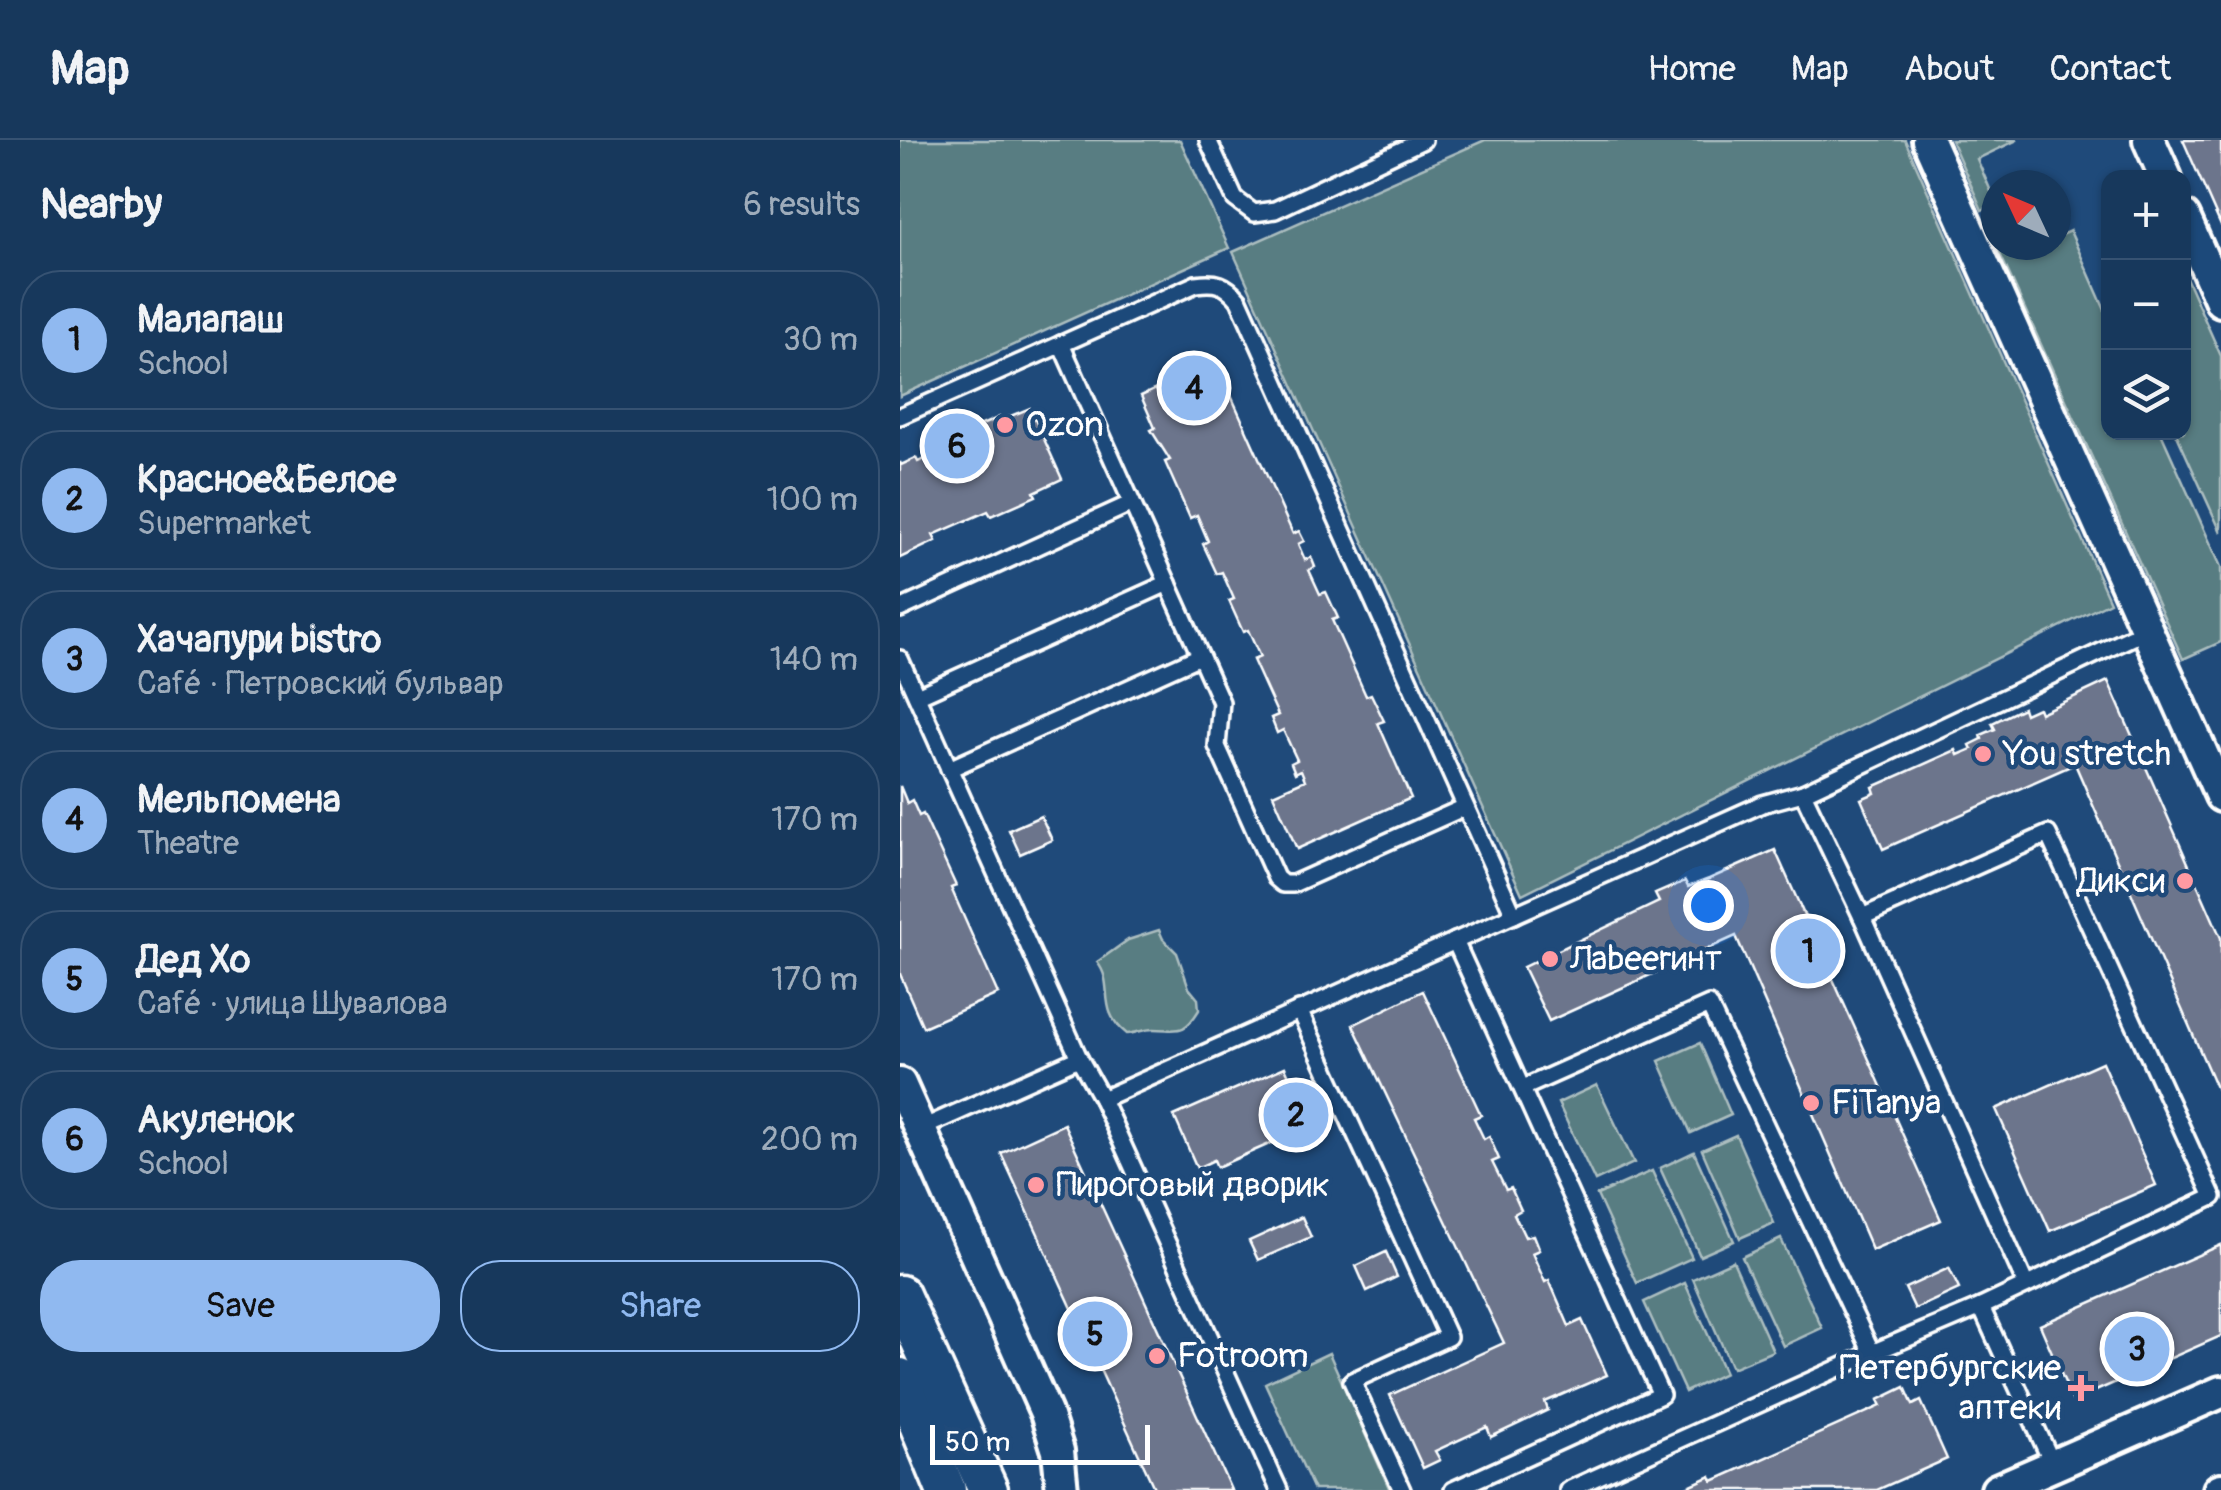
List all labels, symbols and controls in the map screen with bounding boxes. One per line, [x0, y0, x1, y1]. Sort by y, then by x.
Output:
text: Map [50, 39, 130, 99]
text: Home [1648, 47, 1736, 91]
text: Map [1791, 47, 1849, 91]
text: About [1904, 47, 1994, 91]
text: Contact [2049, 47, 2171, 91]
north arrow [1981, 170, 2071, 260]
map controls [2101, 170, 2191, 440]
button: + [2101, 170, 2191, 260]
text: Nearby [40, 179, 162, 231]
text: 6 results [743, 185, 860, 225]
button: − [2101, 260, 2191, 350]
text: Малапаш [137, 296, 284, 344]
text: 1 [68, 320, 81, 360]
text: 30 m [783, 320, 858, 360]
text: School [137, 344, 229, 384]
pin: 4 [1162, 350, 1226, 426]
button: layers [2101, 350, 2191, 440]
place label: Ozon [1025, 403, 1104, 447]
pin: 6 [924, 408, 990, 484]
marker: Ozon [994, 414, 1016, 436]
text: Красное&Белое [137, 456, 396, 504]
text: 2 [66, 480, 83, 520]
text: 100 m [766, 480, 858, 520]
text: Supermarket [137, 504, 311, 544]
text: Хачапури bistro [137, 616, 382, 664]
text: 3 [66, 640, 83, 680]
text: 140 m [770, 640, 858, 680]
text: Café · Петровский бульвар [137, 664, 504, 704]
place label: You stretch [2002, 732, 2171, 776]
marker: You stretch [1972, 743, 1994, 765]
text: Мельпомена [137, 776, 341, 824]
text: 4 [65, 800, 84, 840]
text: 170 m [771, 800, 858, 840]
text: Theatre [137, 824, 239, 864]
place label: Дикси [2075, 859, 2165, 903]
marker: Дикси [2174, 870, 2196, 892]
your location [1683, 880, 1734, 931]
pin: 1 [1776, 914, 1840, 988]
text: Дед Хо [137, 936, 250, 984]
place label: Лаbeerинт [1569, 937, 1723, 981]
marker: Лаbeerинт [1539, 948, 1561, 970]
text: 5 [66, 960, 83, 1000]
text: 170 m [771, 960, 858, 1000]
text: Café · улица Шувалова [137, 984, 448, 1024]
pin: 2 [1264, 1078, 1328, 1152]
place label: FiTanya [1831, 1081, 1941, 1125]
marker: FiTanya [1800, 1092, 1822, 1114]
text: Акуленок [137, 1096, 295, 1144]
text: 6 [65, 1120, 84, 1160]
text: 200 m [761, 1120, 858, 1160]
text: School [137, 1144, 229, 1184]
place label: Пироговый дворик [1056, 1163, 1330, 1207]
marker: Пироговый дворик [1025, 1174, 1047, 1196]
button: Save [40, 1260, 440, 1352]
button: Share [460, 1260, 860, 1352]
pin: 5 [1062, 1296, 1128, 1372]
pin: 3 [2104, 1312, 2170, 1386]
place label: Fotroom [1177, 1334, 1309, 1378]
marker: Fotroom [1146, 1345, 1168, 1367]
place label: Петербургские аптеки [1839, 1346, 2061, 1430]
marker: Петербургские аптеки [2070, 1377, 2092, 1399]
scale bar [930, 1420, 1150, 1464]
text: 50 m [945, 1425, 1010, 1460]

